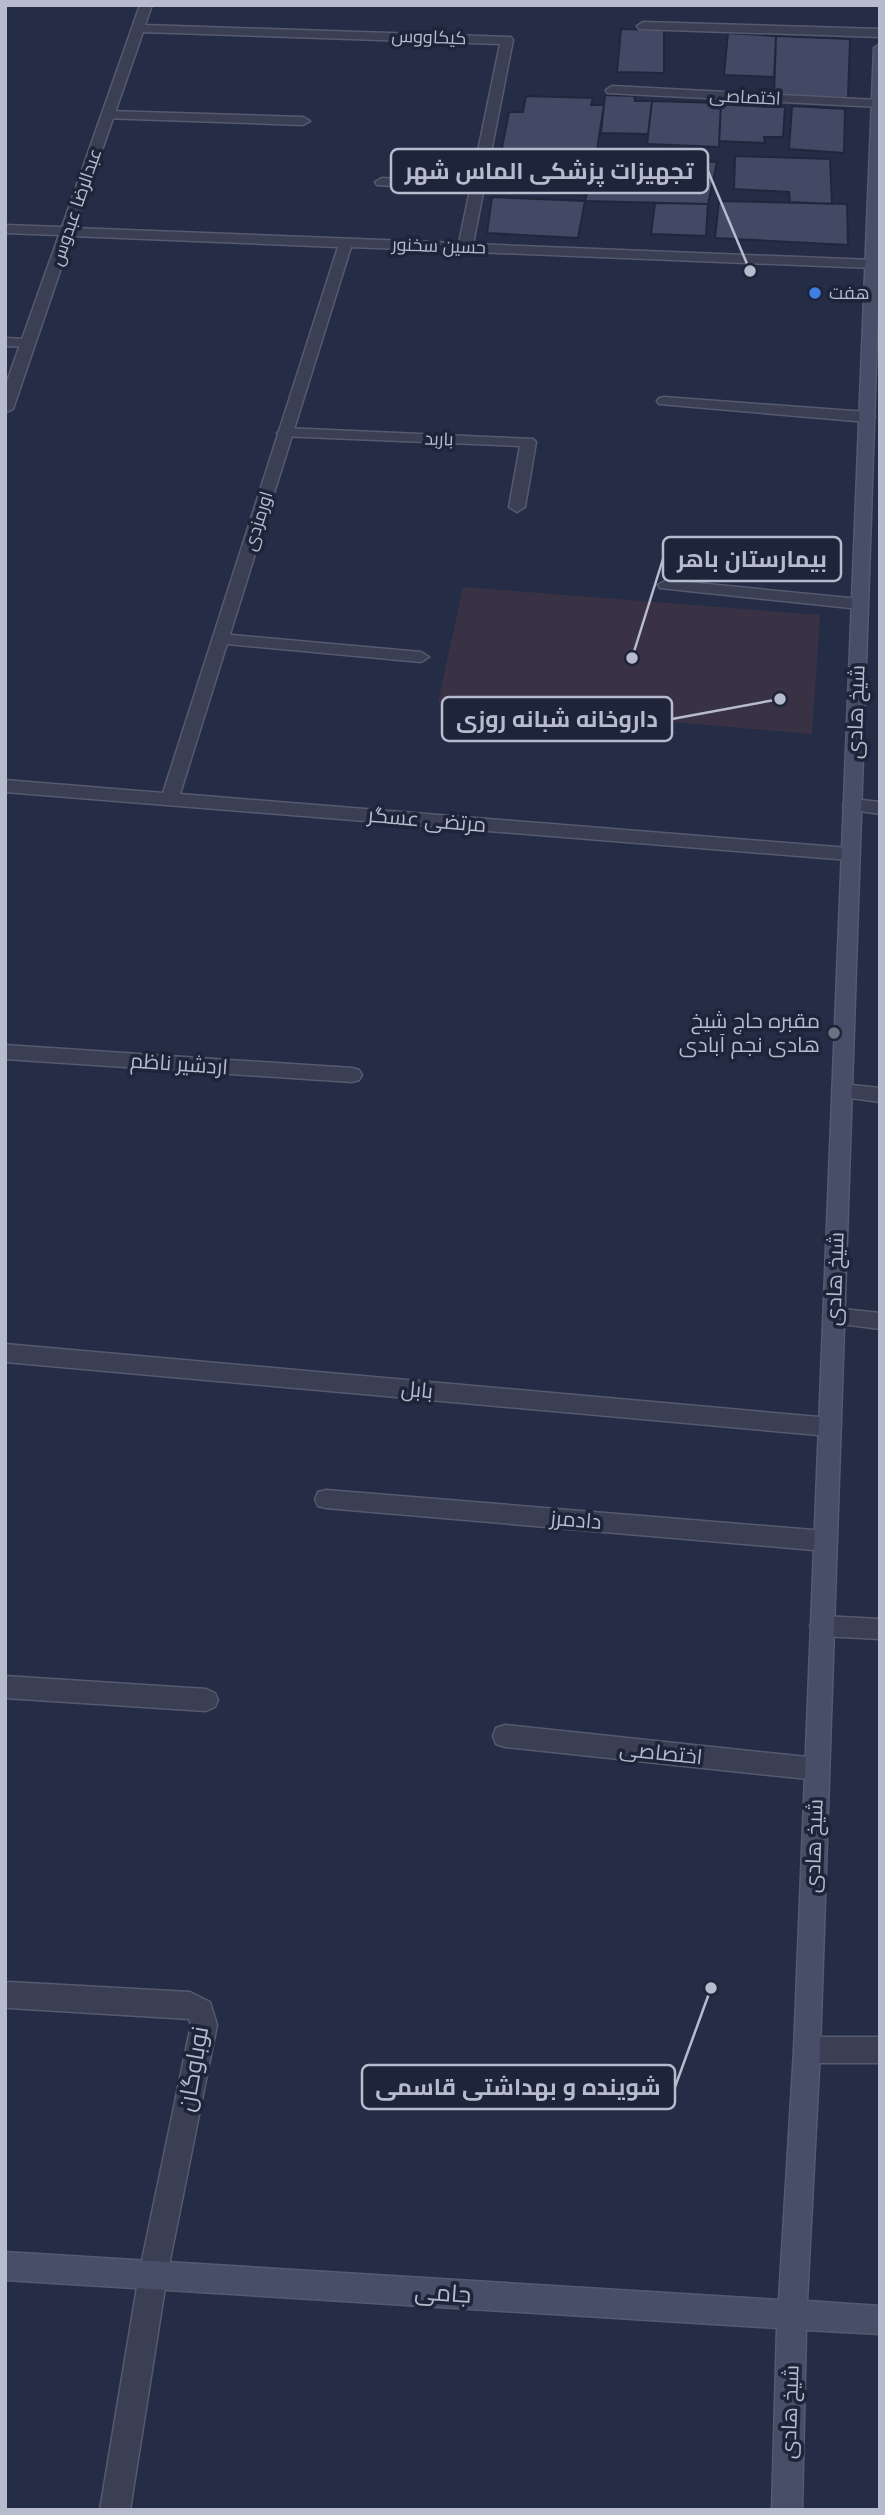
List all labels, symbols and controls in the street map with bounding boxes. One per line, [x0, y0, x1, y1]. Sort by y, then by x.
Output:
street label: کیکاووس [391, 23, 467, 49]
street label: اختصاصی [709, 82, 781, 110]
street label: عبدالرضا عبدوس [44, 145, 106, 269]
callout: تجهیزات پزشکی الماس شهر [391, 149, 708, 193]
text: تجهیزات پزشکی الماس شهر [404, 154, 694, 187]
street label: حسین سخنور [391, 231, 487, 259]
place label: هفت [829, 280, 870, 304]
marker: هفت [807, 285, 823, 301]
street label: باربد [424, 425, 454, 451]
street label: اورمزدی [237, 488, 277, 553]
callout: بیمارستان باهر [663, 537, 841, 581]
text: بیمارستان باهر [676, 542, 827, 574]
street label: شیخ هادی [839, 664, 872, 759]
callout: داروخانه شبانه روزی [442, 697, 672, 741]
text: داروخانه شبانه روزی [456, 702, 658, 734]
street label: مرتضی عسگر [366, 800, 488, 838]
place label: مقبره حاج شیخ هادی نجم آبادی [679, 1006, 820, 1059]
marker: مقبره حاج شیخ هادی نجم آبادی [826, 1025, 842, 1041]
street label: اردشیر ناظم [129, 1046, 229, 1081]
street label: شیخ هادی [818, 1231, 851, 1326]
street label: بابل [400, 1374, 434, 1404]
street label: دادمرز [548, 1503, 603, 1535]
street label: اختصاصی [618, 1734, 704, 1770]
street label: شیخ هادی [797, 1798, 830, 1893]
street label: نوباوگان [168, 2023, 215, 2114]
callout: شوینده و بهداشتی قاسمی [362, 2065, 675, 2109]
text: شوینده و بهداشتی قاسمی [375, 2070, 661, 2102]
street label: جامی [414, 2273, 473, 2310]
street label: شیخ هادی [773, 2364, 806, 2459]

